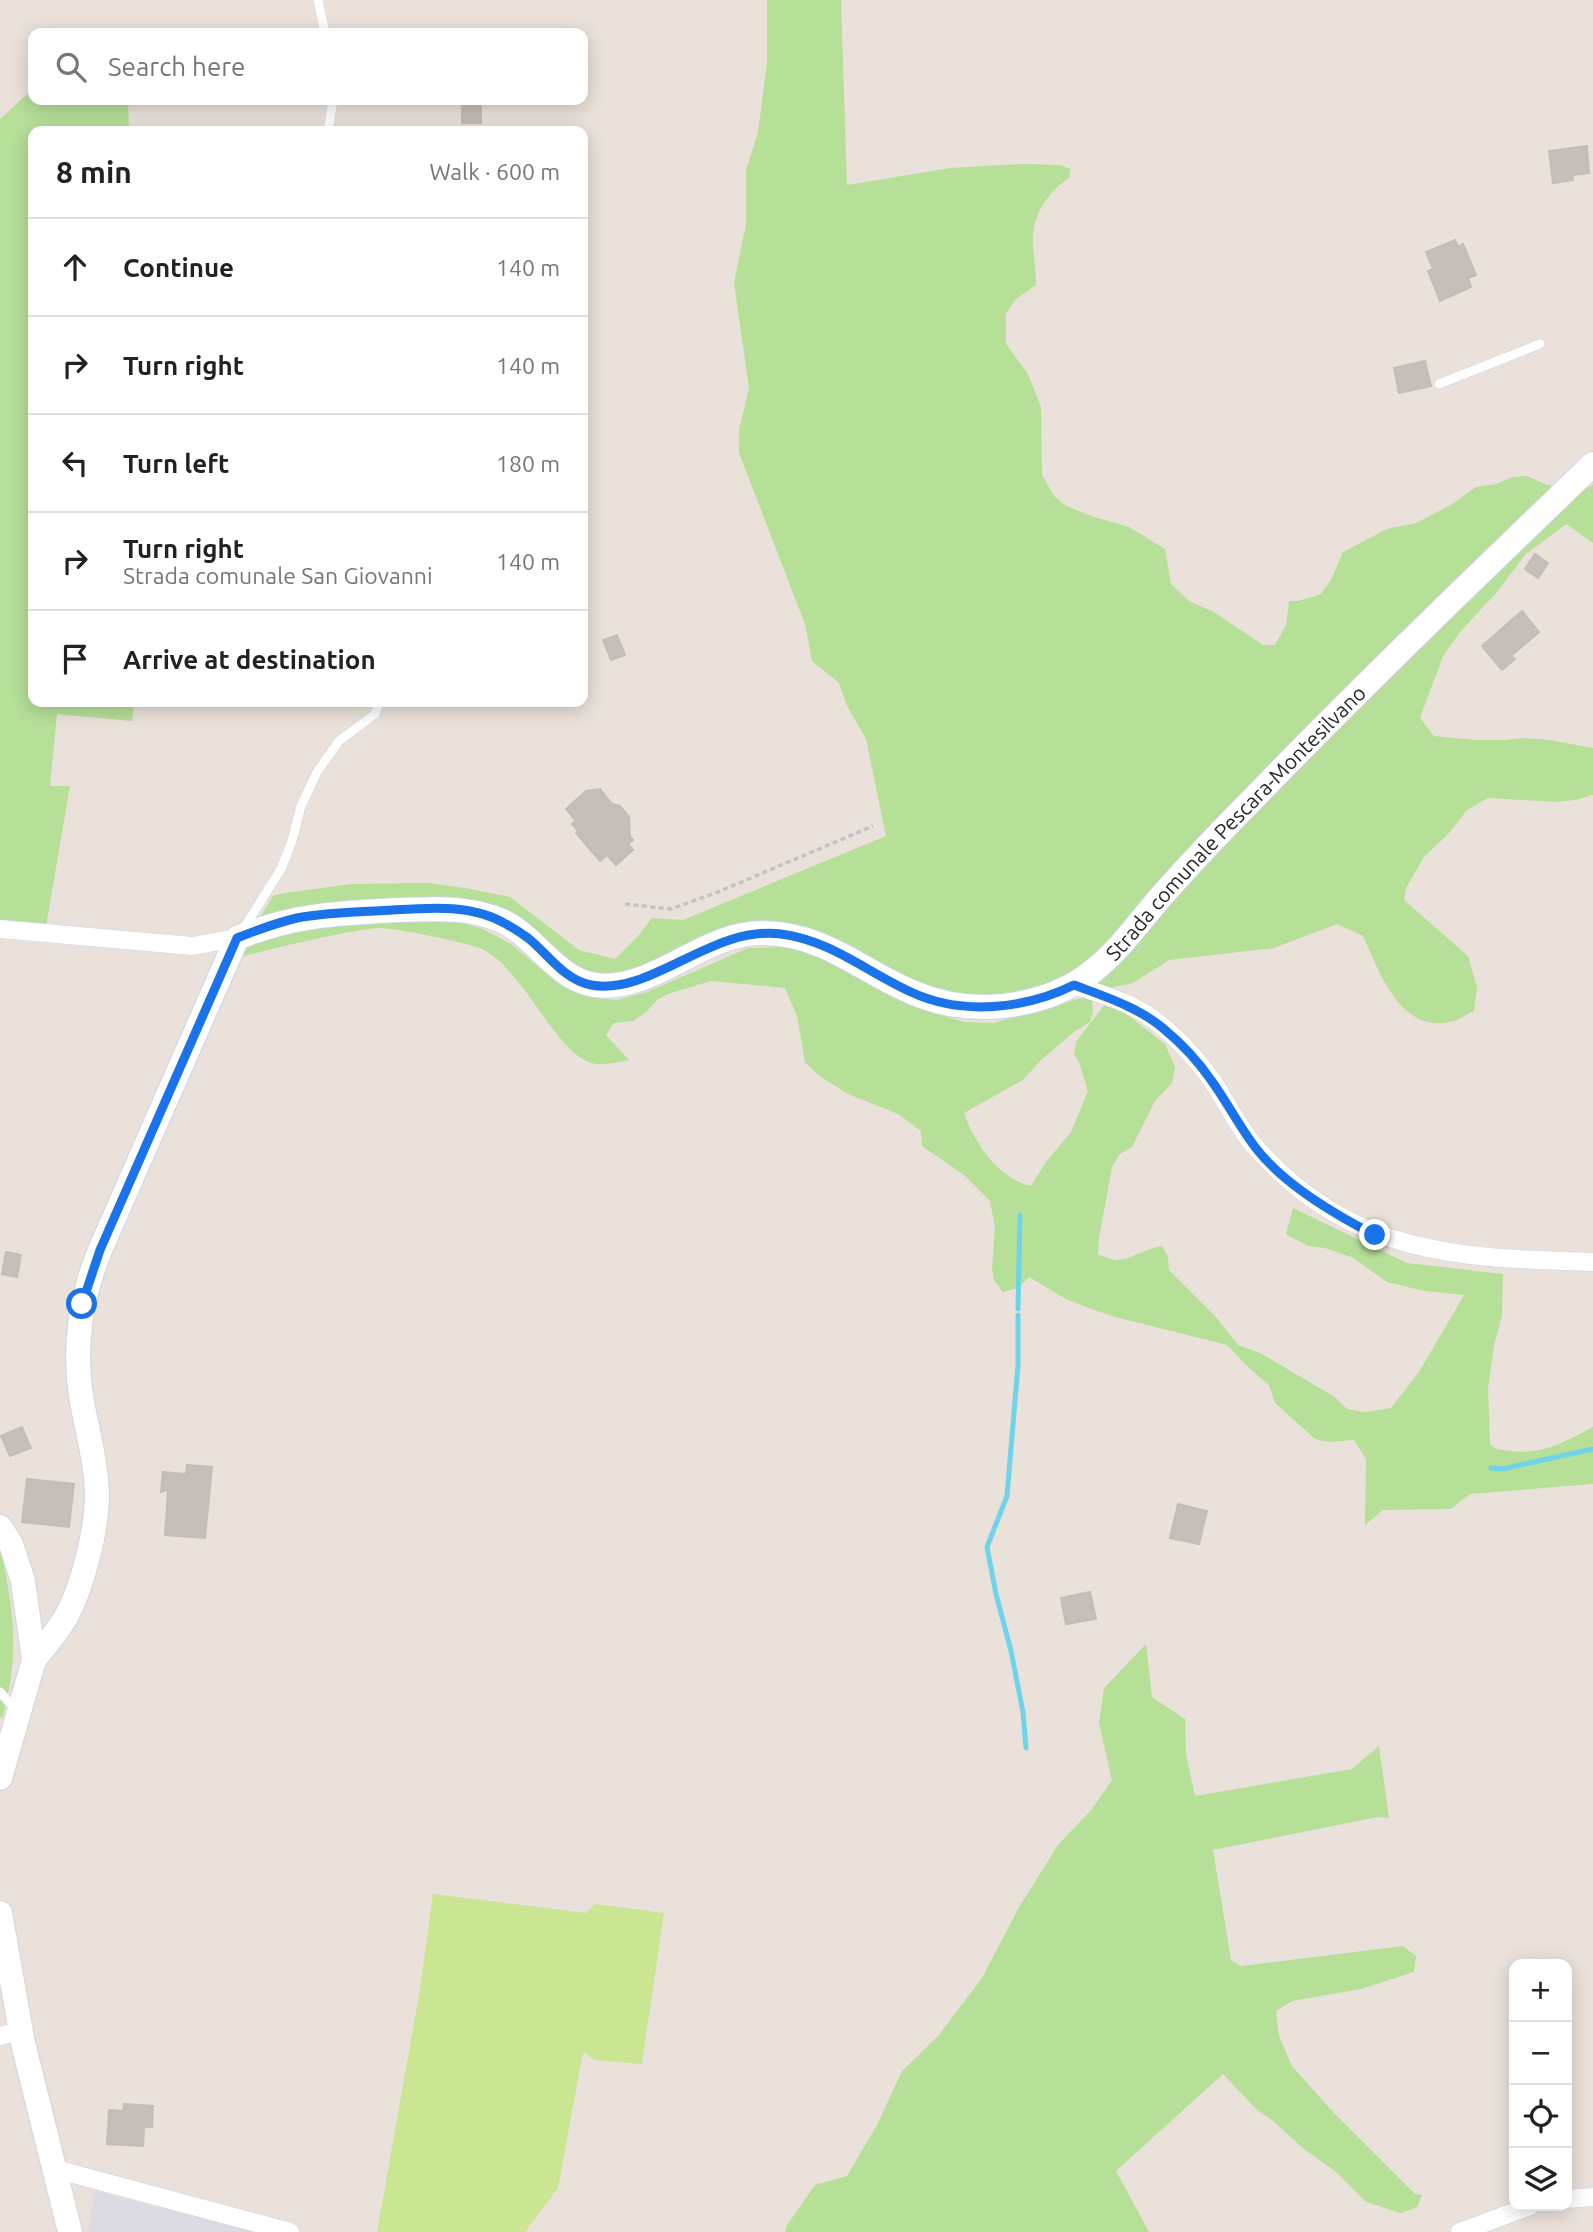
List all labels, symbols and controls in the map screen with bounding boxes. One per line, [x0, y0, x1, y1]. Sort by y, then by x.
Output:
search box [28, 28, 588, 105]
icon: search [52, 48, 90, 86]
text: Search here [108, 52, 245, 81]
text: 8 min [56, 155, 132, 189]
text: Walk · 600 m [429, 159, 560, 184]
icon: ahead [56, 248, 94, 286]
text: Continue [123, 253, 234, 282]
text: 140 m [496, 255, 560, 280]
icon: right [56, 346, 94, 384]
text: Turn right [123, 351, 244, 380]
text: 140 m [496, 353, 560, 378]
icon: left [56, 444, 94, 482]
text: Turn left [123, 449, 229, 478]
text: 180 m [496, 451, 560, 476]
text: Turn right [123, 534, 244, 563]
icon: right [56, 542, 94, 580]
text: 140 m [496, 549, 560, 574]
text: Strada comunale San Giovanni [123, 563, 433, 588]
icon: arrive [56, 640, 94, 678]
text: Arrive at destination [123, 645, 376, 674]
street label: Strada comunale Pescara-Montesilvano [1101, 680, 1370, 965]
route end [1359, 1219, 1390, 1250]
route start [66, 1288, 97, 1319]
map controls [1509, 1959, 1572, 2211]
button: + [1509, 1959, 1572, 2022]
button: − [1509, 2022, 1572, 2085]
button: locate [1509, 2085, 1572, 2148]
button: layers [1509, 2148, 1572, 2211]

